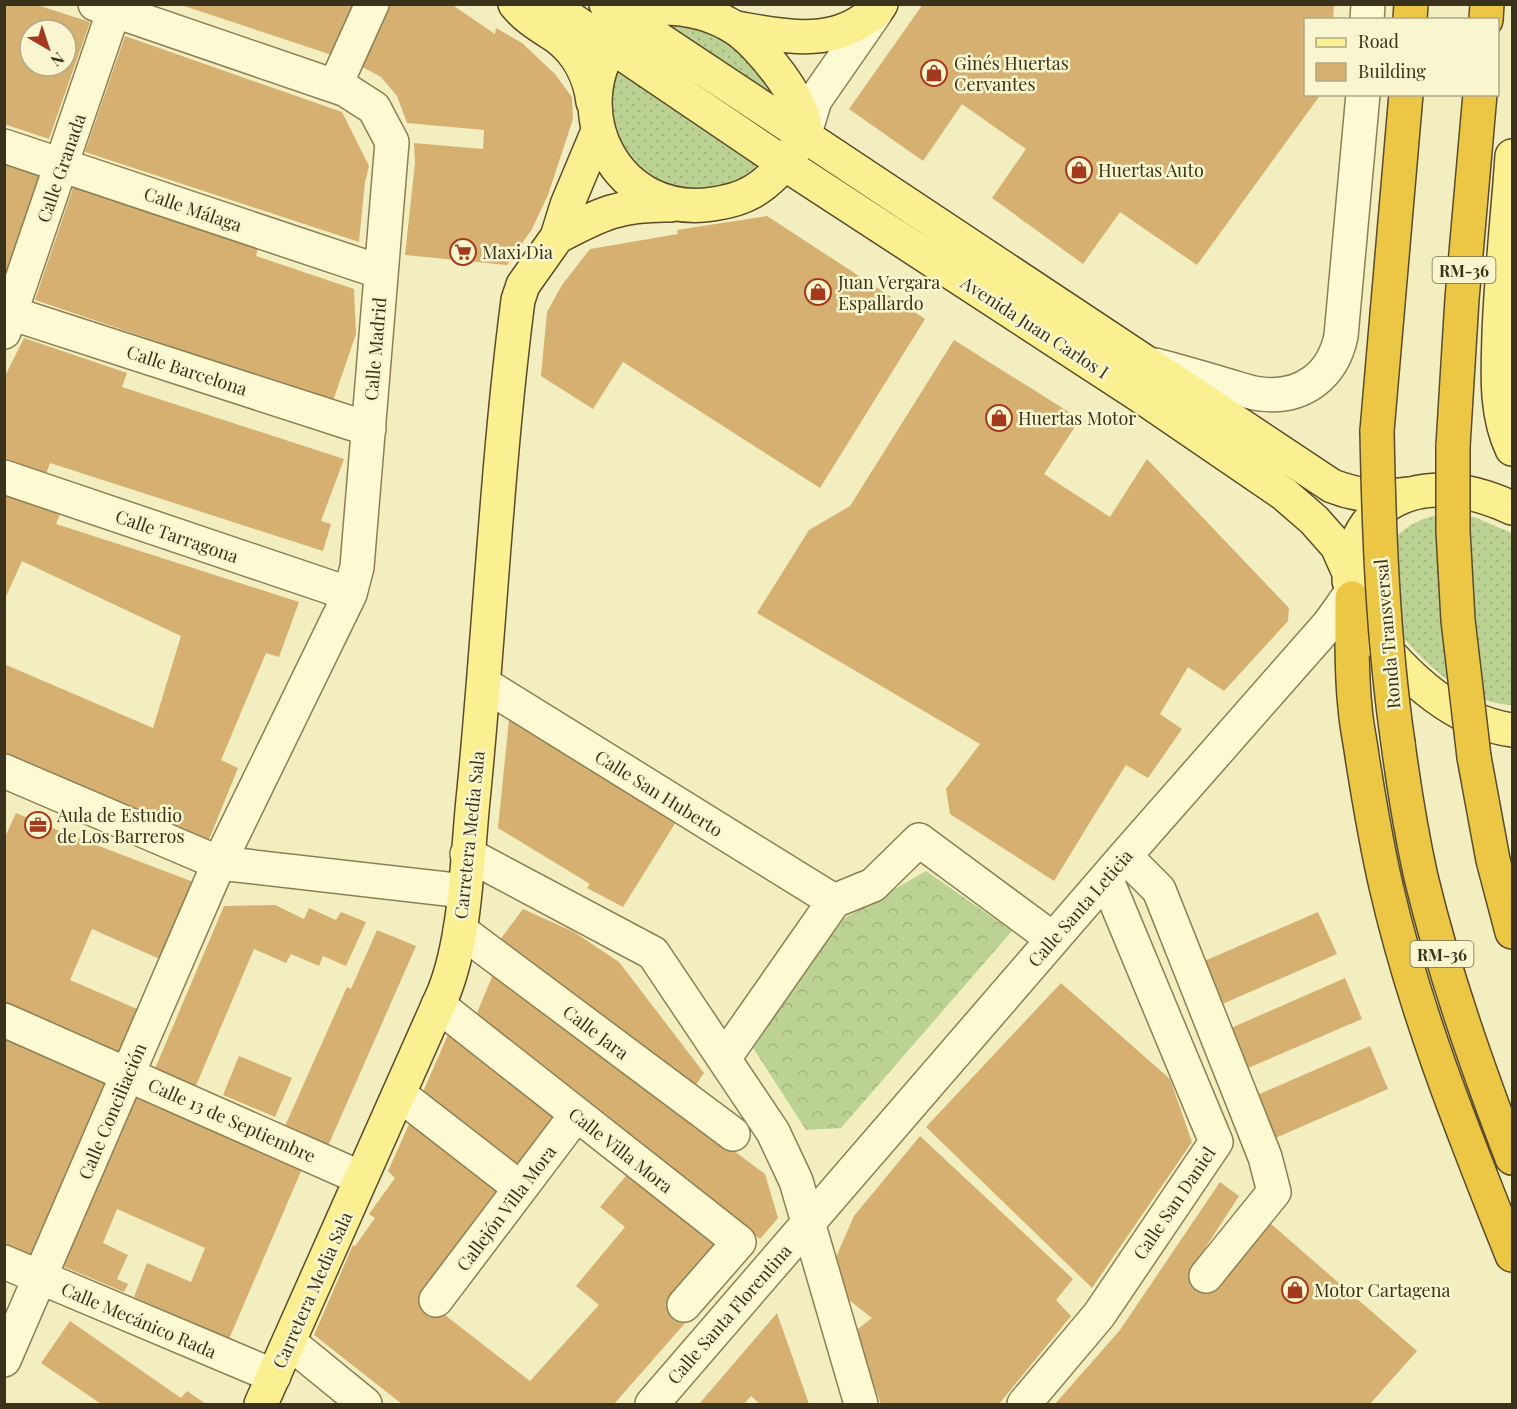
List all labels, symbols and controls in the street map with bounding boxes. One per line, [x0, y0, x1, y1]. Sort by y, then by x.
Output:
north arrow [18, 18, 78, 78]
legend [1304, 18, 1499, 96]
text: Road [1358, 29, 1399, 53]
text: N [46, 48, 69, 72]
place label: Ginés Huertas Cervantes [954, 51, 1069, 96]
shop icon: Ginés Huertas Cervantes [919, 58, 949, 88]
text: Building [1358, 59, 1426, 83]
street label: Calle Granada [31, 110, 91, 226]
shop icon: Huertas Auto [1064, 155, 1094, 185]
place label: Huertas Auto [1098, 158, 1204, 182]
street label: Calle Málaga [141, 181, 245, 237]
supermarket icon: Maxi Dia [448, 237, 478, 267]
place label: Maxi Dia [482, 240, 553, 264]
road number: RM-36 [1432, 257, 1496, 283]
place label: Juan Vergara Espallardo [837, 270, 940, 315]
street label: Avenida Juan Carlos I [956, 270, 1113, 384]
shop icon: Juan Vergara Espallardo [803, 277, 833, 307]
street label: Calle Madrid [359, 296, 392, 402]
street label: Calle Barcelona [124, 339, 250, 401]
shop icon: Huertas Motor [984, 403, 1014, 433]
place label: Huertas Motor [1018, 406, 1136, 430]
street label: Calle Tarragona [112, 504, 242, 568]
street label: Ronda Transversal [1368, 558, 1406, 710]
street label: Calle San Huberto [591, 744, 728, 842]
street label: Carretera Media Sala [448, 750, 490, 920]
place label: Aula de Estudio de Los Barreros [56, 803, 185, 848]
office icon: Aula de Estudio de Los Barreros [23, 810, 53, 840]
street label: Calle Santa Leticia [1022, 844, 1138, 972]
road number: RM-36 [1410, 941, 1474, 967]
street label: Calle Jara [558, 999, 634, 1065]
street label: Calle Conciliación [72, 1039, 152, 1183]
street label: Calle 13 de Septiembre [144, 1072, 320, 1168]
street label: Calle Villa Mora [564, 1102, 678, 1198]
street label: Callejón Villa Mora [451, 1140, 561, 1276]
street label: Calle San Daniel [1127, 1142, 1221, 1264]
street label: Carretera Media Sala [267, 1208, 357, 1372]
street label: Calle Santa Florentina [662, 1239, 796, 1389]
shop icon: Motor Cartagena [1280, 1275, 1310, 1305]
street label: Calle Mecánico Rada [58, 1276, 220, 1364]
place label: Motor Cartagena [1314, 1278, 1450, 1302]

